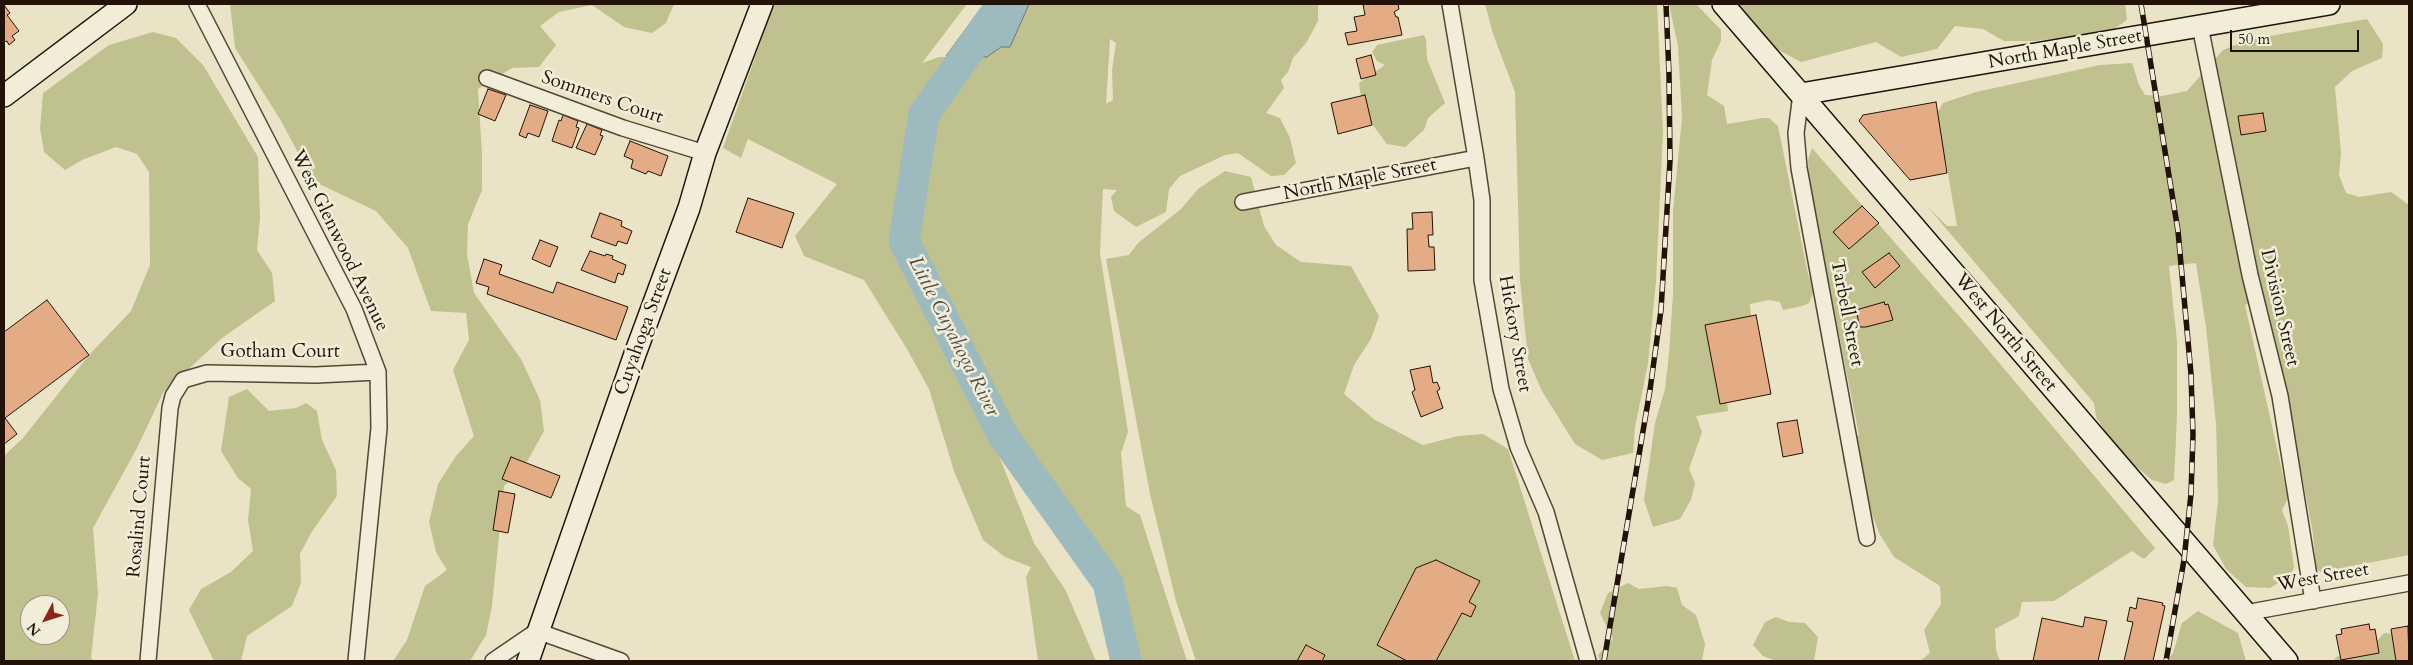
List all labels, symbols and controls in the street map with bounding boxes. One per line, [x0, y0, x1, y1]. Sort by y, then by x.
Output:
scale bar [2233, 20, 2362, 52]
street label: North Maple Street [1986, 25, 2144, 75]
text: 50 m [2238, 29, 2270, 49]
street label: Sommers Court [538, 67, 666, 129]
street label: West Glenwood Avenue [285, 147, 393, 335]
street label: North Maple Street [1282, 154, 1438, 206]
street label: Division Street [2254, 247, 2304, 369]
water label: Little Cuyahoga River [902, 253, 1004, 421]
street label: Tarbell Street [1824, 258, 1868, 368]
street label: Cuyahoga Street [610, 265, 678, 399]
street label: West North Street [1949, 269, 2061, 397]
street label: Hickory Street [1493, 274, 1535, 394]
street label: Gotham Court [220, 342, 340, 364]
street label: Rosalind Court [123, 455, 157, 579]
street label: West Street [2275, 559, 2371, 597]
north arrow [20, 595, 70, 645]
text: N [23, 619, 45, 640]

